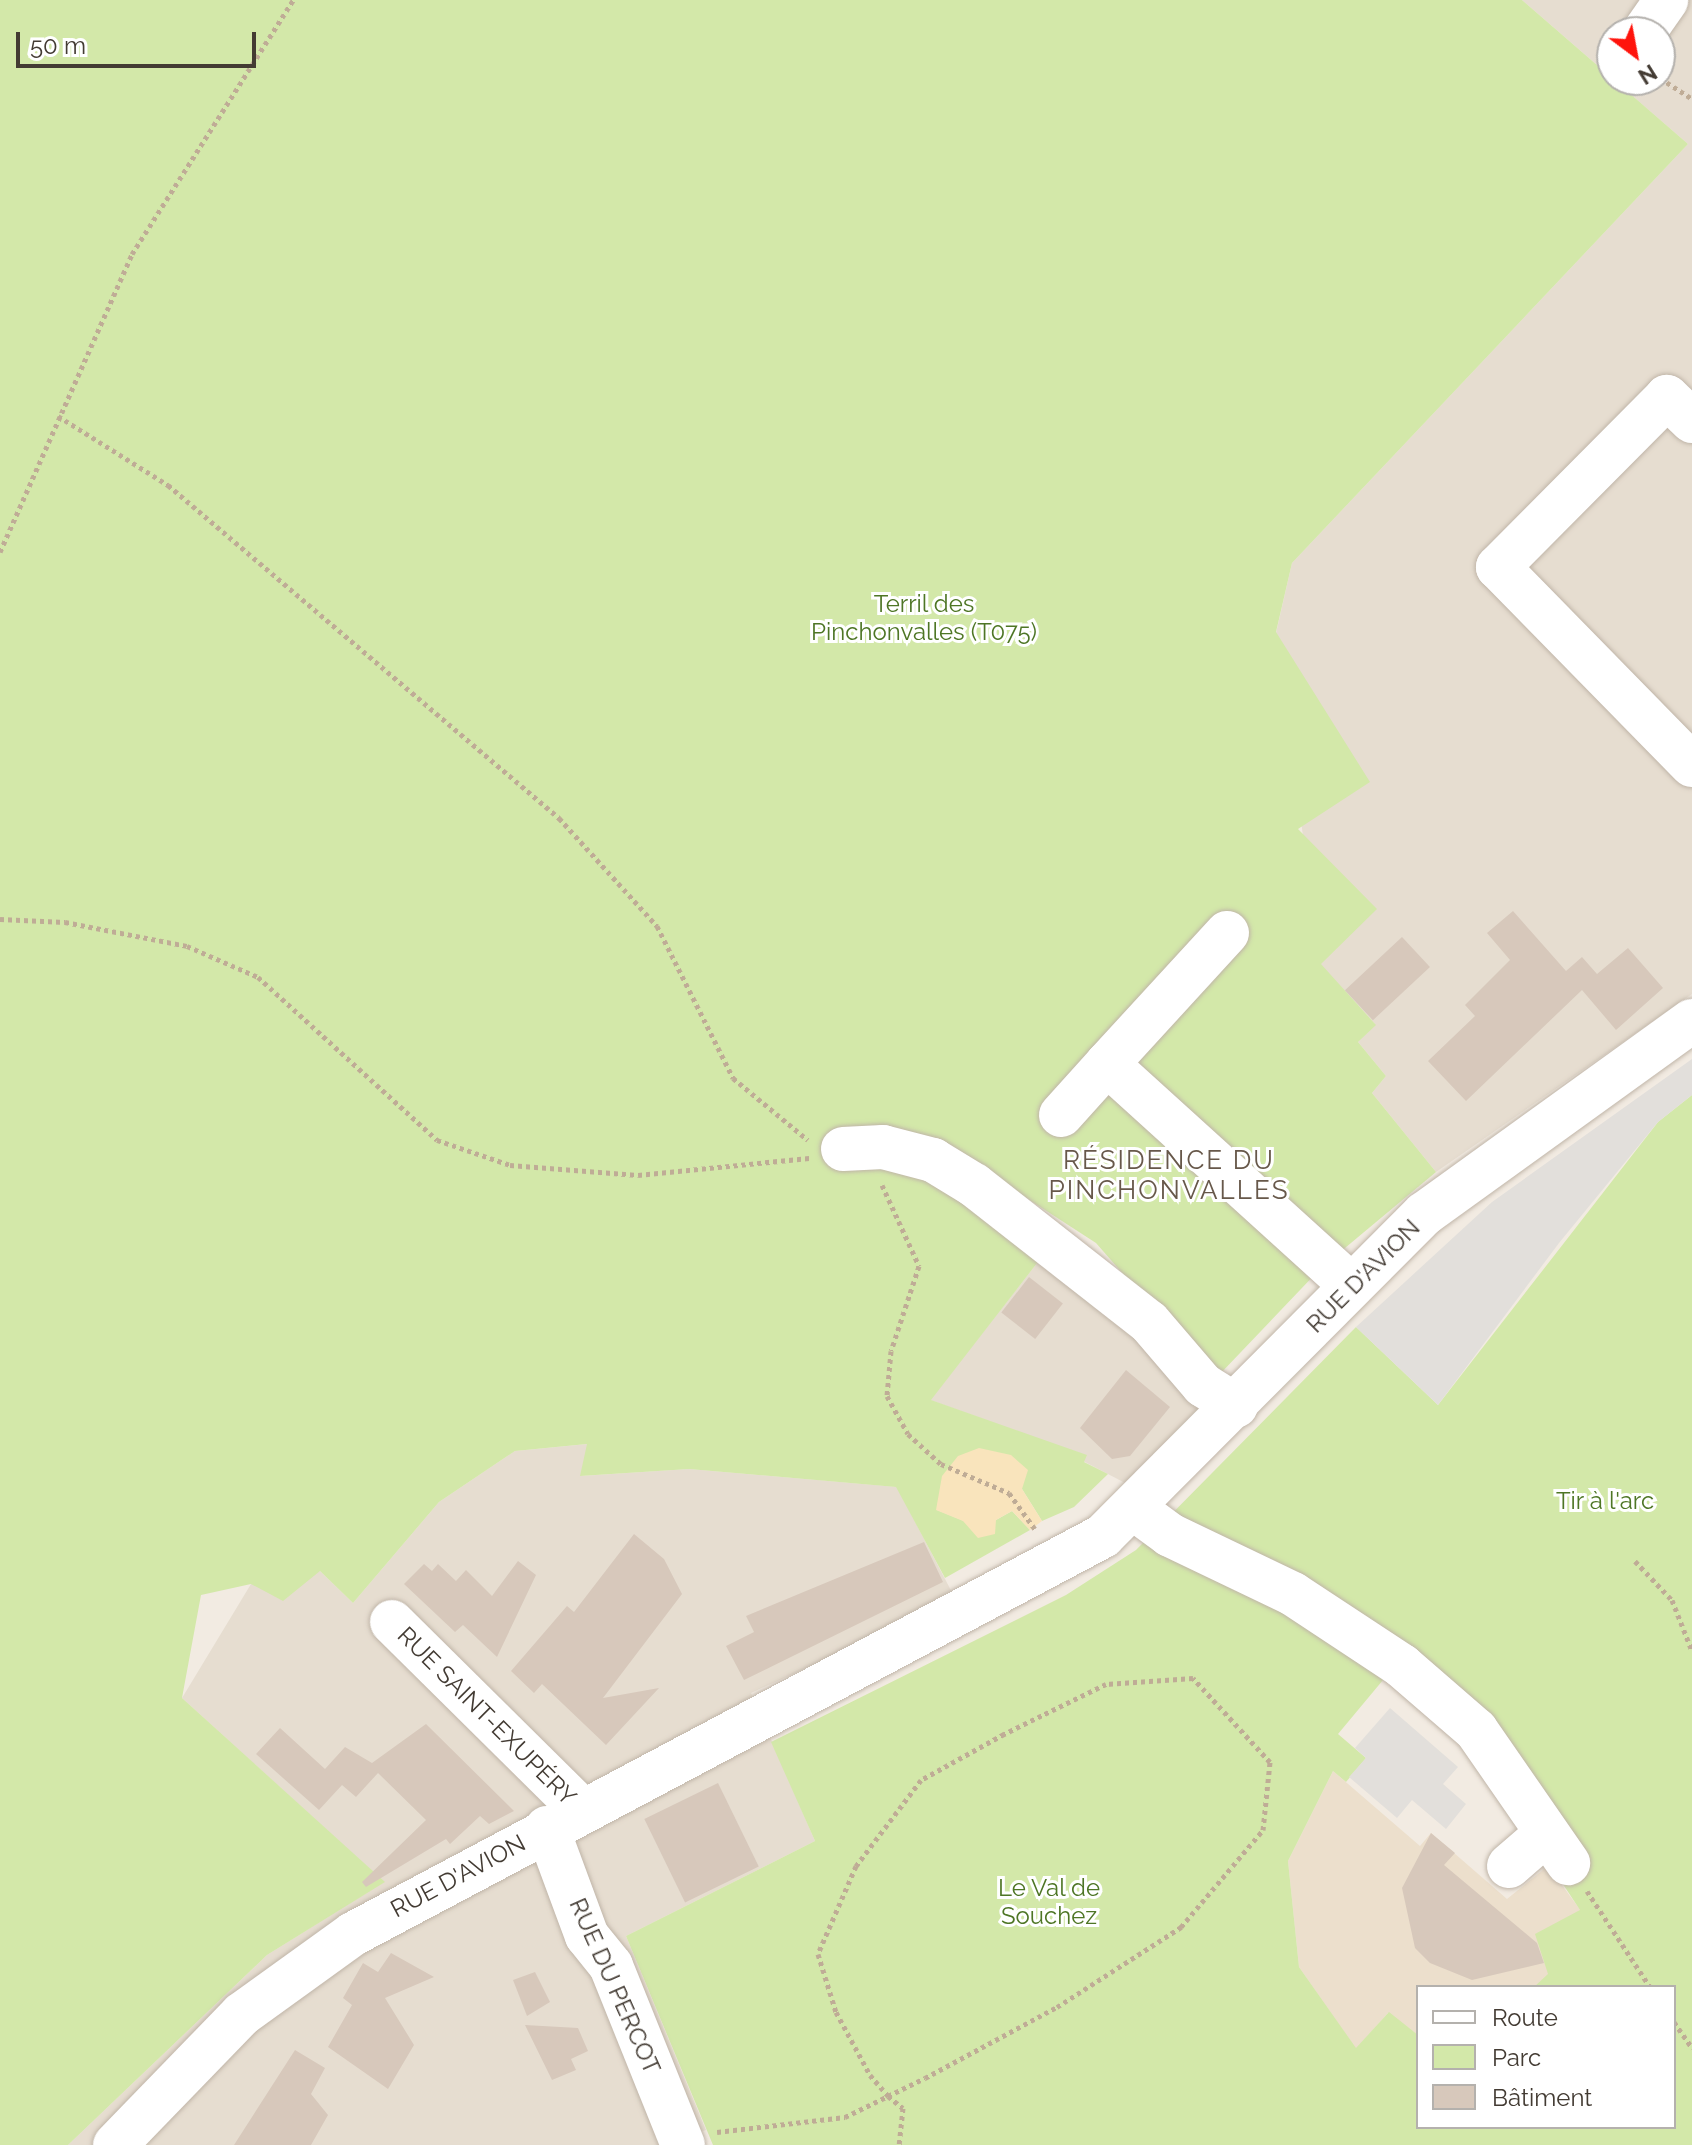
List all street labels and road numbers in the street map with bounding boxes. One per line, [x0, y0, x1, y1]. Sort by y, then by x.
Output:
street label: RUE D'AVION [1300, 1213, 1426, 1339]
street label: RUE SAINT-EXUPÉRY [392, 1621, 582, 1811]
street label: RUE D'AVION [386, 1828, 530, 1924]
street label: RUE DU PERCOT [563, 1894, 667, 2078]

